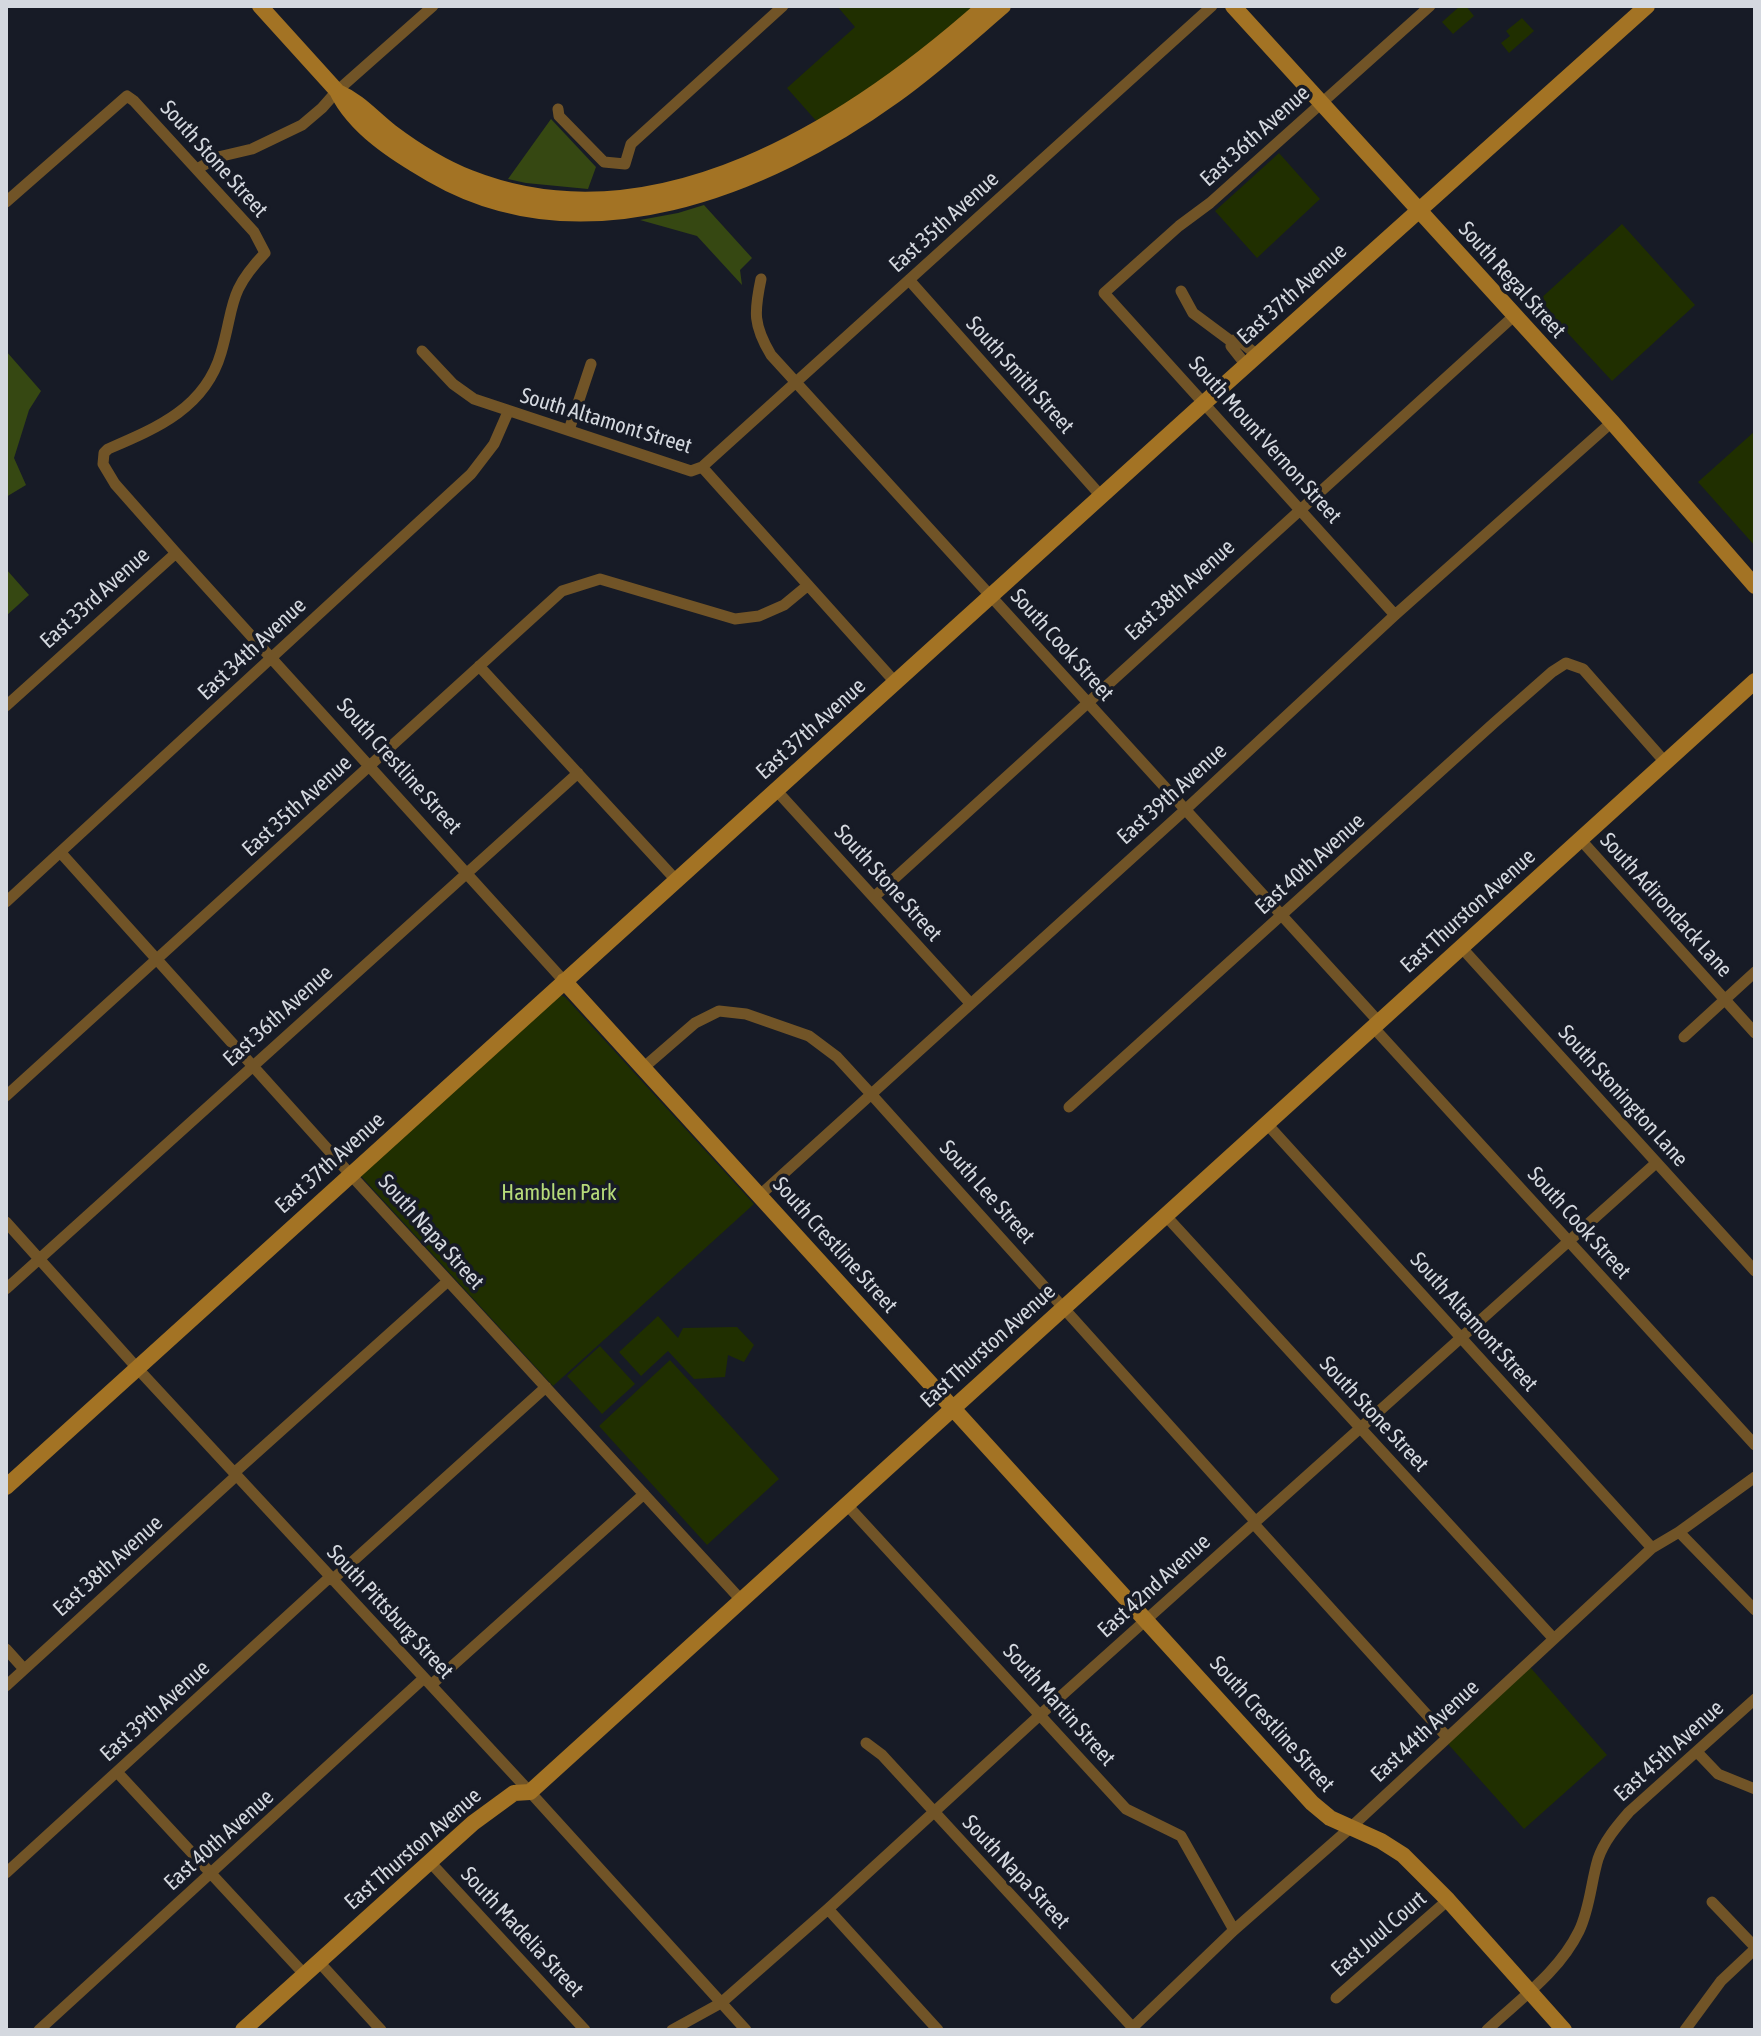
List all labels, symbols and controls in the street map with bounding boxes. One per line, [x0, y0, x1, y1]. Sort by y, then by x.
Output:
street label: East 36th Avenue [1195, 80, 1315, 192]
street label: South Stone Street [155, 95, 273, 223]
street label: East 35th Avenue [884, 166, 1004, 278]
street label: South Regal Street [1453, 216, 1571, 344]
street label: East 37th Avenue [1232, 238, 1352, 350]
street label: South Smith Street [960, 311, 1080, 439]
street label: South Mount Vernon Street [1183, 351, 1347, 529]
street label: South Altamont Street [517, 382, 695, 460]
street label: East 38th Avenue [1120, 534, 1240, 646]
street label: East 33rd Avenue [35, 542, 155, 654]
street label: South Cook Street [1005, 583, 1119, 707]
street label: East 34th Avenue [192, 592, 312, 706]
street label: East 37th Avenue [751, 673, 871, 785]
street label: South Crestline Street [331, 693, 467, 839]
street label: East 39th Avenue [1112, 738, 1232, 850]
street label: East 35th Avenue [237, 750, 357, 862]
street label: East 40th Avenue [1250, 808, 1370, 920]
street label: South Stone Street [829, 819, 947, 947]
street label: South Adirondack Lane [1594, 827, 1738, 983]
street label: East Thurston Avenue [1395, 843, 1541, 979]
street label: East 36th Avenue [218, 960, 338, 1072]
street label: South Stonington Lane [1553, 1020, 1693, 1172]
street label: East 37th Avenue [270, 1107, 390, 1219]
street label: South Lee Street [934, 1135, 1040, 1249]
street label: South Cook Street [1522, 1161, 1636, 1285]
street label: South Napa Street [373, 1169, 489, 1295]
street label: South Crestline Street [767, 1172, 903, 1318]
park label: Hamblen Park [501, 1180, 617, 1206]
street label: South Altamont Street [1405, 1247, 1543, 1397]
street label: East Thurston Avenue [915, 1278, 1061, 1414]
street label: South Stone Street [1314, 1351, 1434, 1477]
street label: East 38th Avenue [48, 1510, 168, 1622]
street label: East 42nd Avenue [1092, 1529, 1216, 1643]
street label: South Pittsburg Street [321, 1539, 459, 1685]
street label: South Martin Street [997, 1639, 1121, 1771]
street label: South Crestline Street [1204, 1651, 1340, 1797]
street label: East 39th Avenue [95, 1655, 215, 1767]
street label: East 44th Avenue [1365, 1674, 1485, 1788]
street label: East 45th Avenue [1609, 1695, 1729, 1807]
street label: East Thurston Avenue [339, 1782, 487, 1916]
street label: East 40th Avenue [159, 1784, 279, 1896]
street label: South Napa Street [957, 1810, 1075, 1934]
street label: South Madelia Street [455, 1862, 589, 2002]
street label: East Juul Court [1326, 1886, 1432, 1982]

